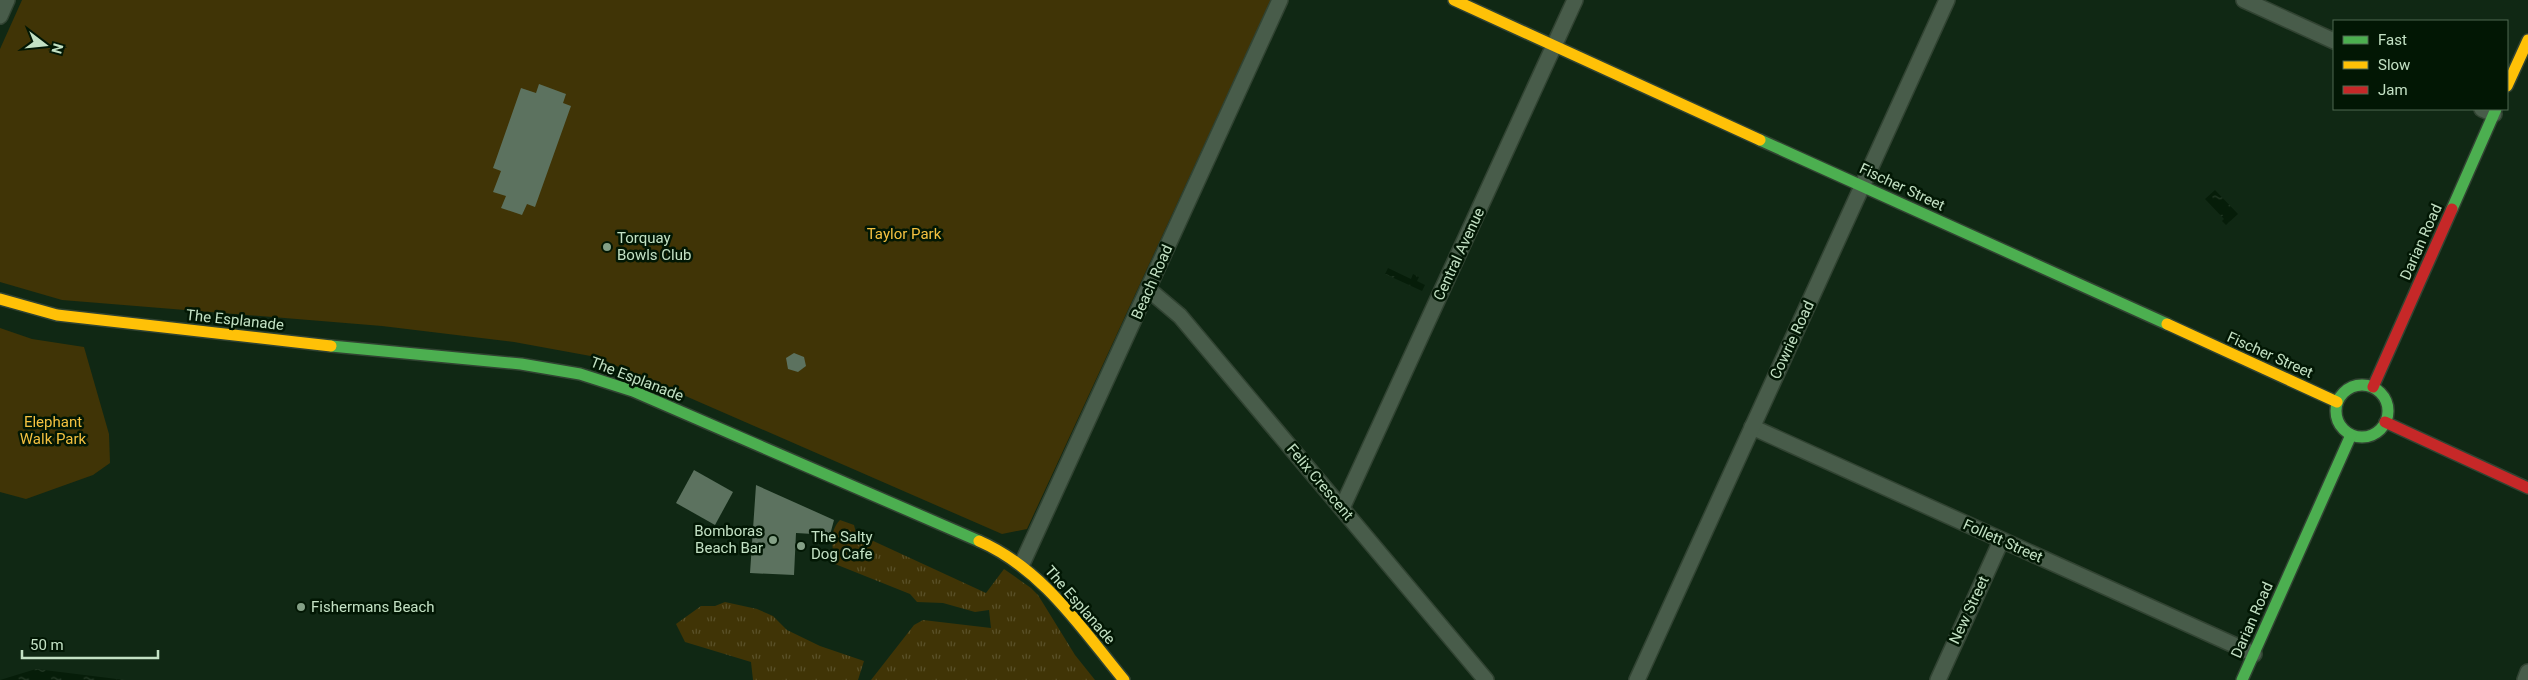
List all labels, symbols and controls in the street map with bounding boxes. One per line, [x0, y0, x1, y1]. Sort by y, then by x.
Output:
north arrow [20, 20, 70, 70]
legend [2333, 20, 2508, 110]
text: Fast [2378, 31, 2407, 49]
text: N [48, 42, 67, 56]
text: Slow [2378, 56, 2410, 74]
text: Jam [2378, 81, 2408, 99]
street label: Fischer Street [1856, 159, 1948, 215]
street label: Darian Road [2396, 201, 2446, 283]
street label: Central Avenue [1430, 205, 1488, 303]
park label: Taylor Park [867, 225, 942, 243]
place label: Torquay Bowls Club [617, 229, 691, 264]
marker: Torquay Bowls Club [601, 241, 613, 253]
street label: Beach Road [1128, 242, 1176, 322]
street label: Cowrie Road [1766, 298, 1818, 382]
street label: The Esplanade [185, 306, 285, 334]
street label: Fischer Street [2224, 328, 2316, 382]
street label: The Esplanade [588, 353, 686, 405]
park label: Elephant Walk Park [20, 413, 87, 448]
street label: Felix Crescent [1283, 440, 1357, 524]
street label: Follett Street [1960, 515, 2046, 567]
place label: Bomboras Beach Bar [694, 522, 763, 557]
place label: The Salty Dog Cafe [811, 528, 873, 563]
marker: Bomboras Beach Bar [767, 534, 779, 546]
marker: The Salty Dog Cafe [795, 540, 807, 552]
street label: The Esplanade [1041, 562, 1119, 648]
street label: New Street [1945, 573, 1993, 647]
street label: Darian Road [2227, 579, 2277, 661]
place label: Fishermans Beach [311, 598, 435, 616]
marker: Fishermans Beach [295, 601, 307, 613]
scale bar [22, 628, 159, 660]
text: 50 m [30, 636, 64, 654]

